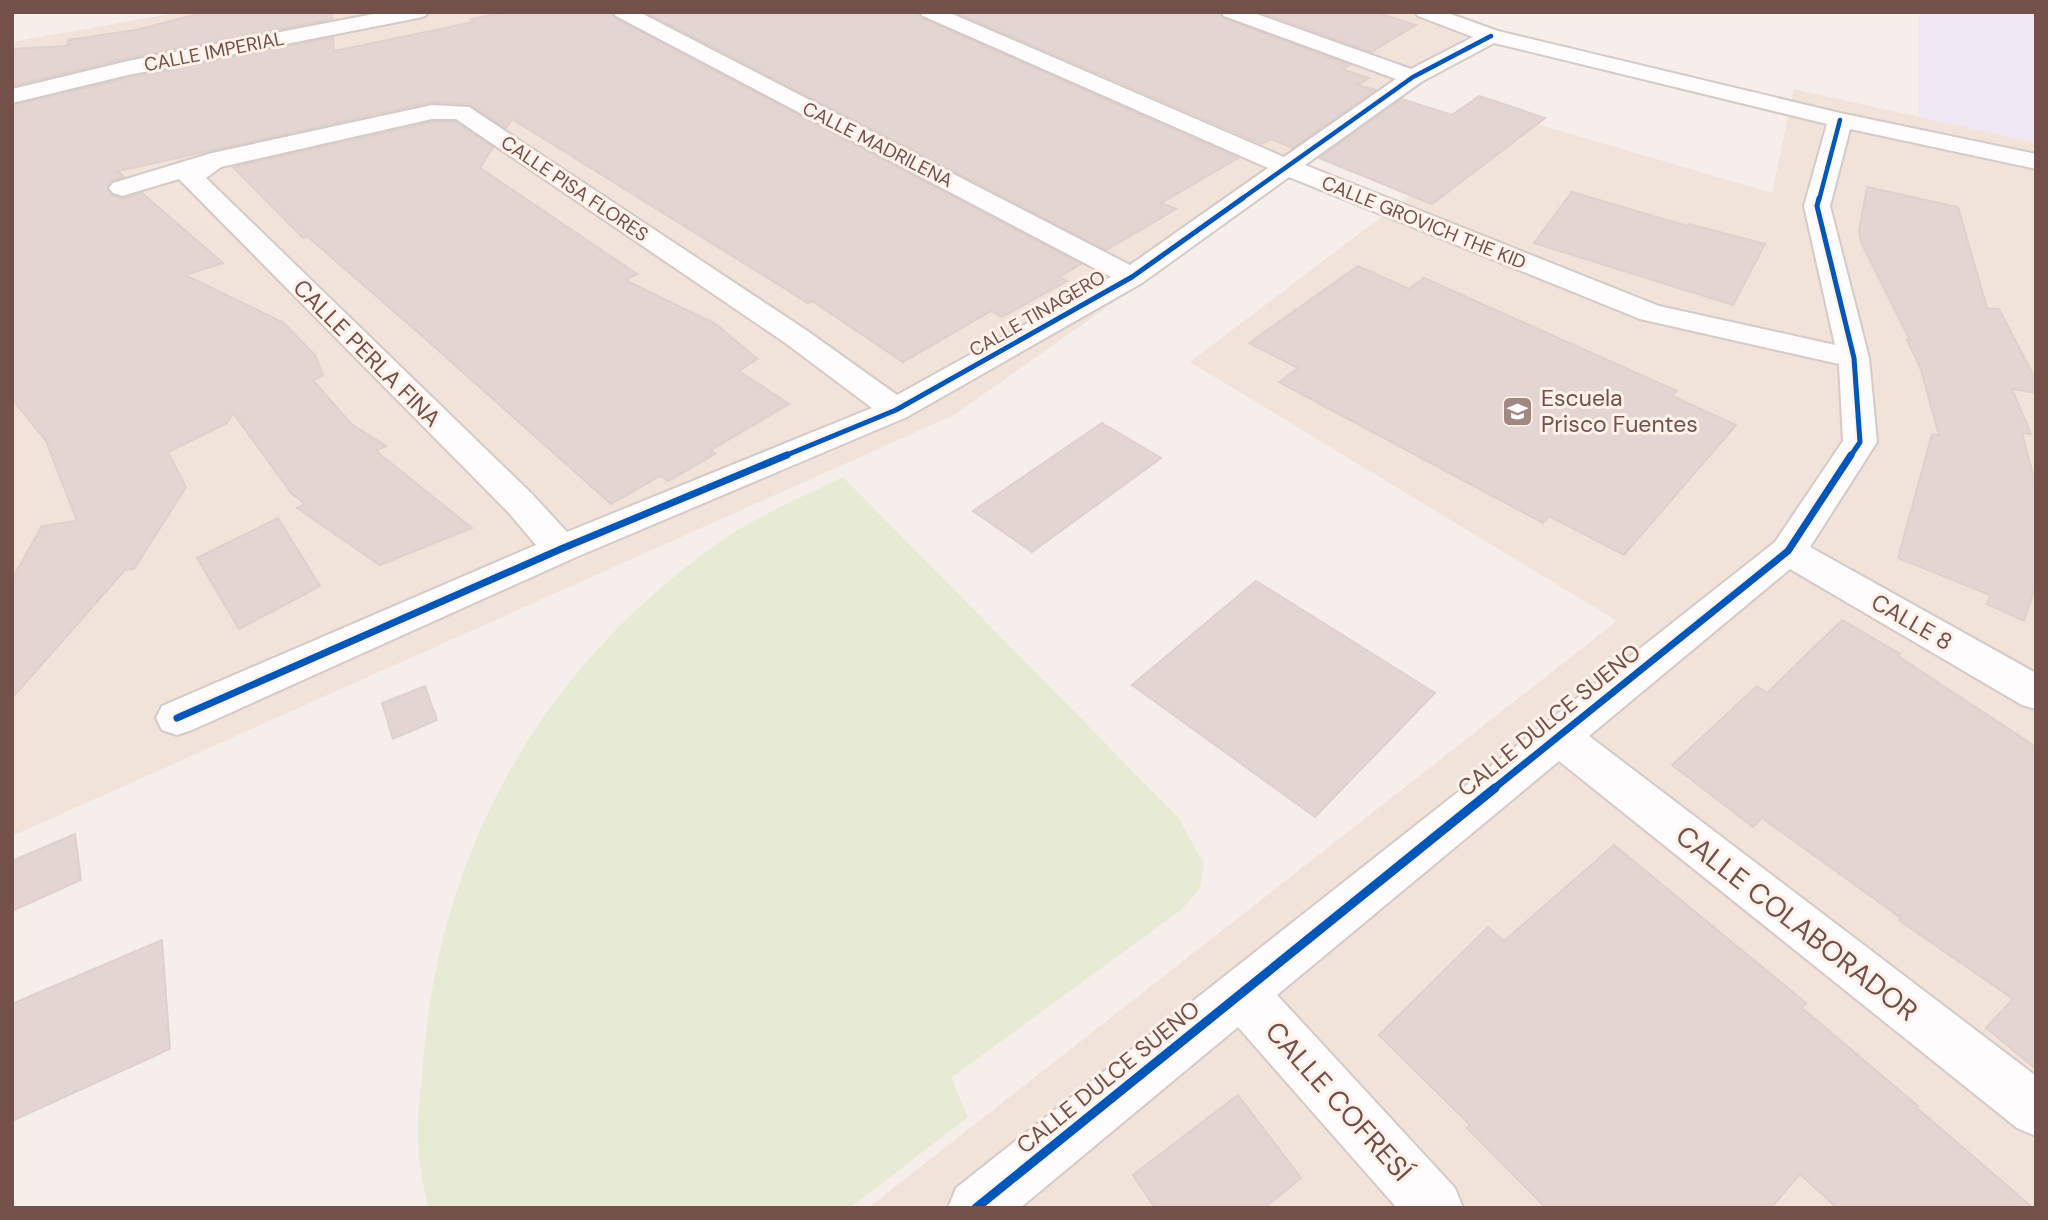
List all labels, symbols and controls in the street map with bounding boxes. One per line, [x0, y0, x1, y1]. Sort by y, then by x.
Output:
street label: CALLE IMPERIAL [142, 26, 286, 77]
street label: CALLE MADRILENA [798, 96, 958, 193]
street label: CALLE PISA FLORES [496, 130, 653, 247]
street label: CALLE GROVICH THE KID [1318, 170, 1530, 275]
street label: CALLE TINAGERO [965, 264, 1110, 362]
street label: CALLE PERLA FINA [287, 273, 447, 433]
place label: Escuela Prisco Fuentes [1541, 383, 1698, 439]
school or university icon: Escuela Prisco Fuentes [1501, 394, 1535, 428]
street label: CALLE 8 [1866, 587, 1958, 657]
street label: CALLE DULCE SUENO [1451, 637, 1647, 803]
street label: CALLE COLABORADOR [1668, 817, 1925, 1030]
street label: CALLE DULCE SUENO [1010, 994, 1206, 1160]
street label: CALLE COFRESÍ [1257, 1014, 1421, 1189]

